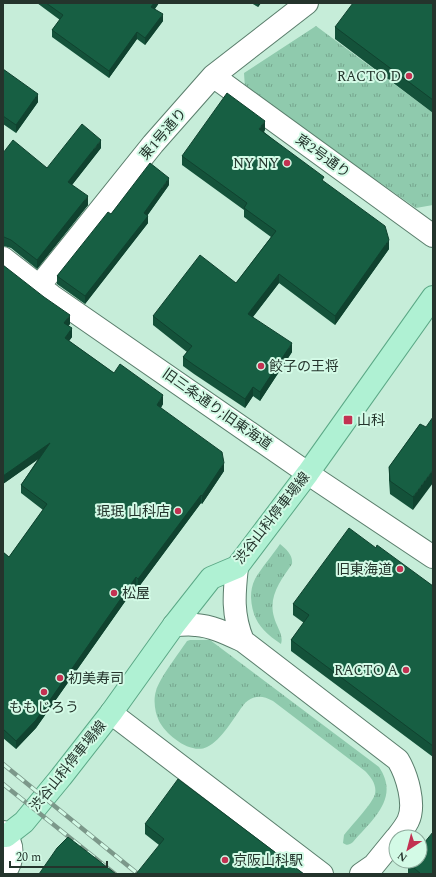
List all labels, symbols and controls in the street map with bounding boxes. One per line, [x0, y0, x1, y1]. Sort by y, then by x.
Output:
place label: RACTO D [337, 66, 401, 87]
marker: RACTO D [404, 71, 414, 81]
street label: 東1号通り [134, 103, 192, 165]
street label: 東2号通り [291, 129, 355, 183]
place label: NY NY [233, 153, 279, 174]
marker: NY NY [282, 158, 292, 168]
place label: 餃子の王将 [269, 356, 339, 377]
marker: 餃子の王将 [256, 361, 266, 371]
street label: 旧三条通り;旧東海道 [158, 363, 276, 455]
place label: 山科 [357, 410, 385, 431]
marker: 山科 [342, 414, 354, 426]
street label: 渋谷山科停車場線 [229, 467, 315, 569]
place label: 珉珉 山科店 [97, 501, 170, 522]
marker: 珉珉 山科店 [173, 506, 183, 516]
place label: 旧東海道 [336, 559, 392, 580]
marker: 旧東海道 [395, 564, 405, 574]
place label: 松屋 [122, 583, 150, 604]
marker: 松屋 [109, 588, 119, 598]
place label: RACTO A [334, 660, 398, 681]
marker: RACTO A [401, 665, 411, 675]
place label: 初美寿司 [68, 668, 124, 689]
marker: 初美寿司 [55, 673, 65, 683]
marker: ももじろう [39, 687, 49, 697]
place label: ももじろう [9, 697, 79, 718]
street label: 渋谷山科停車場線 [25, 716, 111, 816]
north arrow [388, 829, 428, 869]
scale bar [10, 843, 107, 869]
text: N [394, 847, 411, 866]
text: 20 m [16, 848, 41, 867]
place label: 京阪山科駅 [233, 850, 303, 871]
marker: 京阪山科駅 [220, 855, 230, 865]

